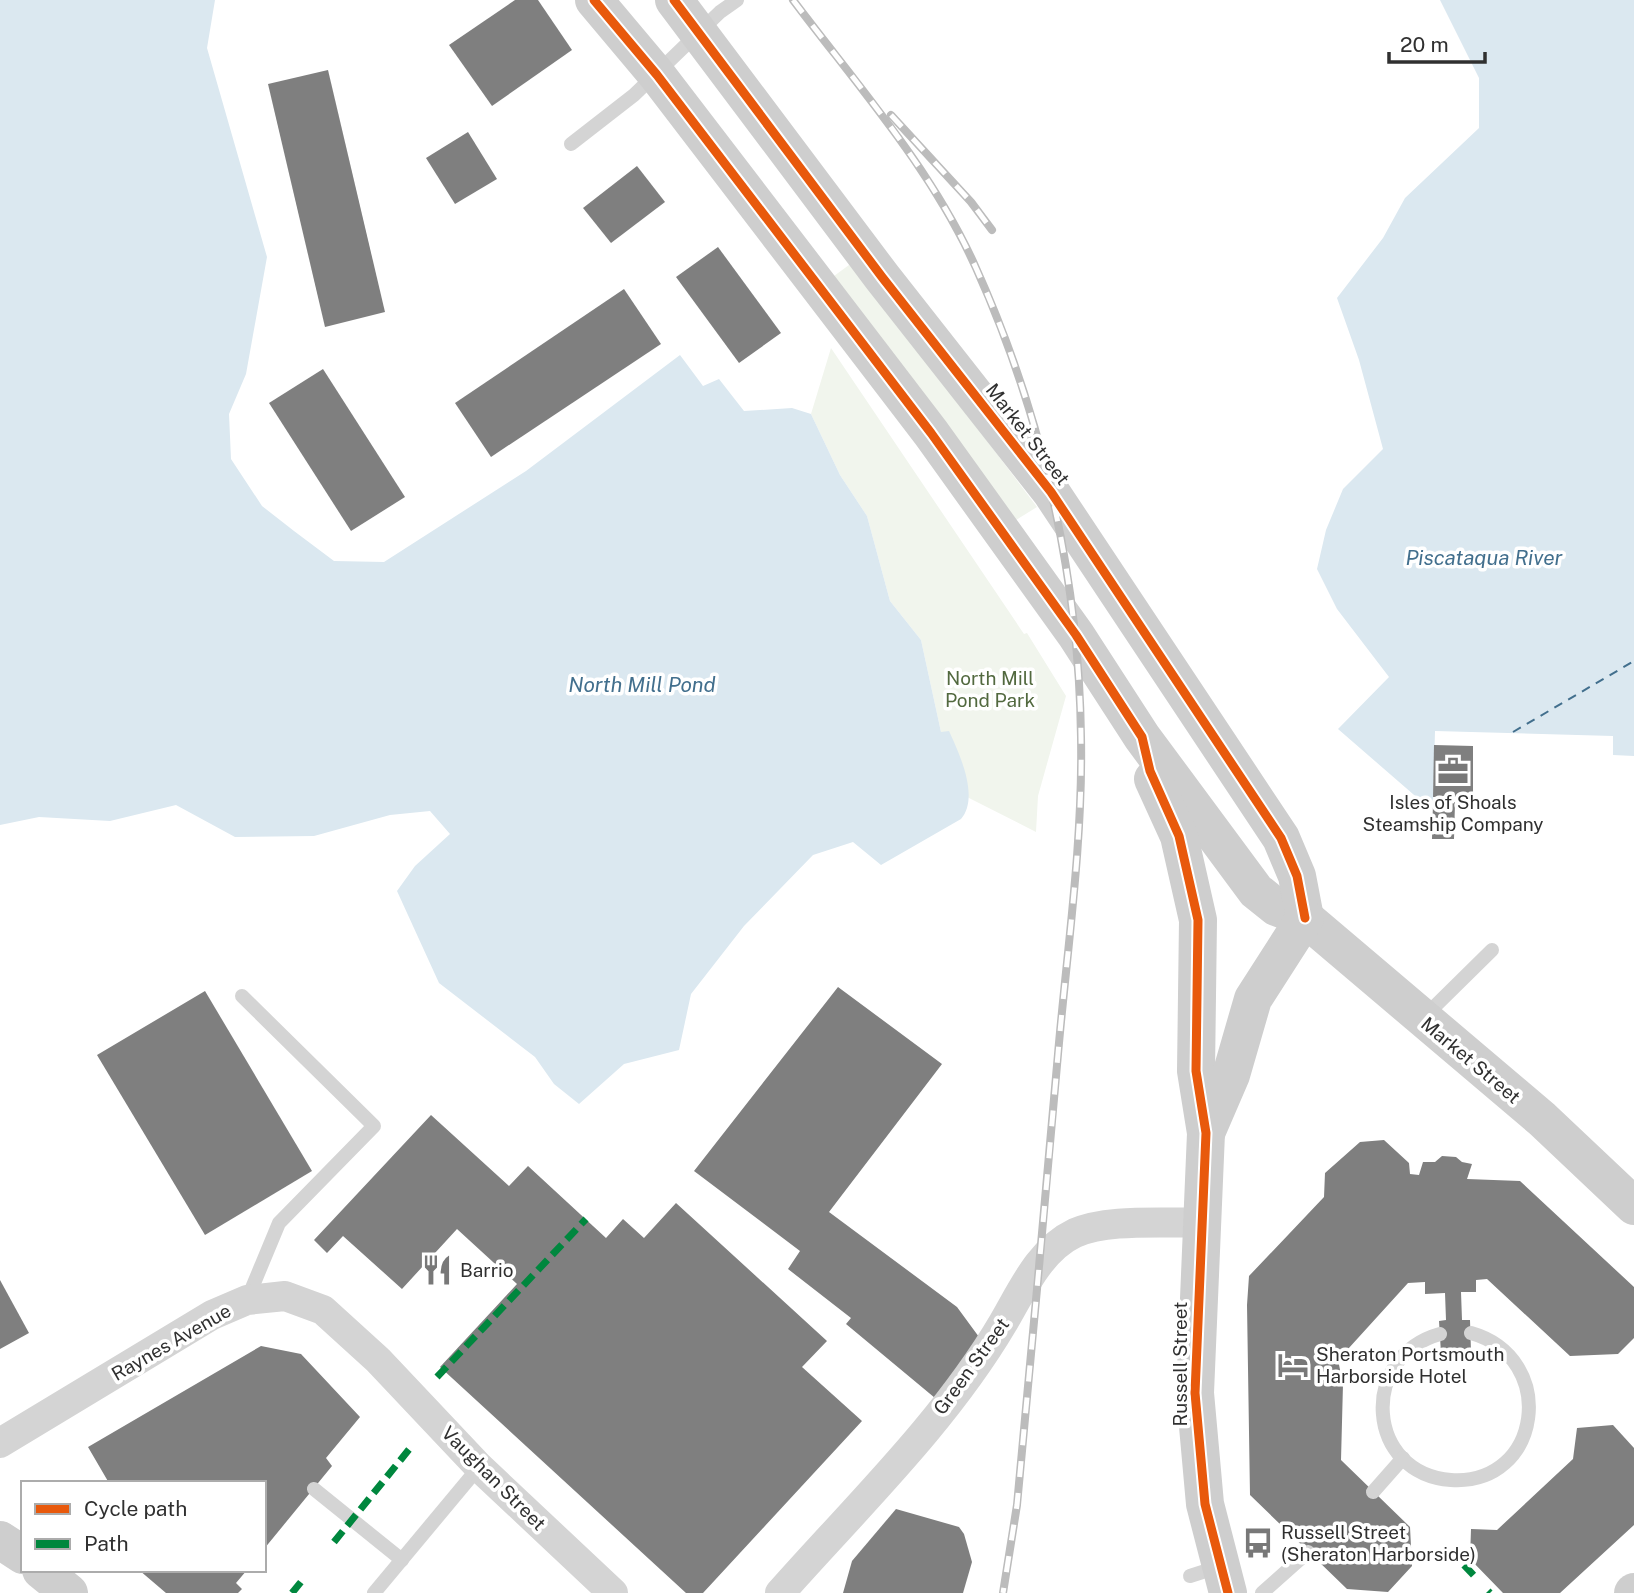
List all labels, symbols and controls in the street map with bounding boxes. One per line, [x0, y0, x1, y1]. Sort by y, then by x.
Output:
scale bar [1389, 21, 1485, 65]
text: 20 m [1400, 32, 1449, 57]
street label: Market Street [982, 379, 1074, 489]
water label: Piscataqua River [1405, 545, 1564, 570]
park label: North Mill Pond Park [945, 667, 1035, 711]
water label: North Mill Pond [568, 672, 716, 697]
office icon: Isles of Shoals Steamship Company [1436, 754, 1470, 788]
place label: Isles of Shoals Steamship Company [1363, 791, 1543, 835]
street label: Market Street [1417, 1012, 1525, 1108]
restaurant icon: Barrio [420, 1253, 454, 1287]
place label: Barrio [460, 1259, 514, 1281]
street label: Raynes Avenue [107, 1299, 235, 1385]
street label: Russell Street [1169, 1301, 1191, 1427]
street label: Green Street [929, 1313, 1013, 1419]
place label: Sheraton Portsmouth Harborside Hotel [1316, 1343, 1504, 1387]
hotel icon: Sheraton Portsmouth Harborside Hotel [1276, 1348, 1310, 1382]
street label: Vaughan Street [438, 1422, 550, 1534]
legend [21, 1481, 266, 1572]
text: Cycle path [84, 1496, 187, 1521]
place label: Russell Street (Sheraton Harborside) [1281, 1521, 1476, 1565]
bus stop icon: Russell Street (Sheraton Harborside) [1241, 1526, 1275, 1560]
text: Path [84, 1531, 129, 1556]

